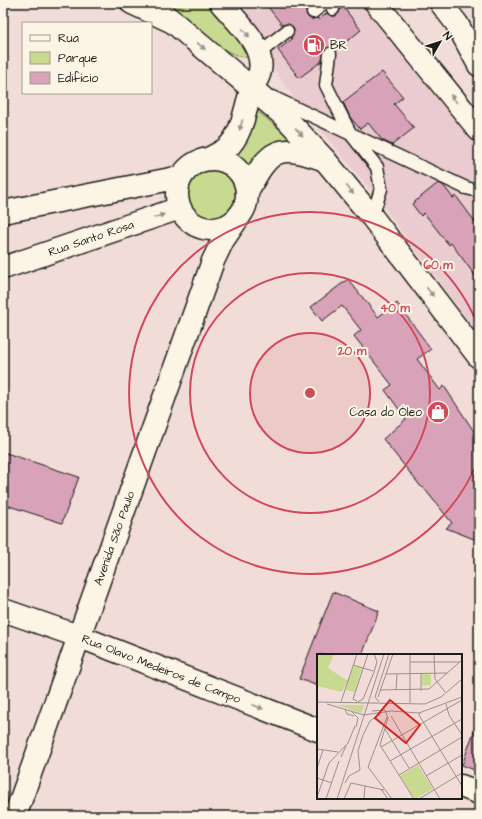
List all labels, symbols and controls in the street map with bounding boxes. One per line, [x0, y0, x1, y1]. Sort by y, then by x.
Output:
legend [22, 22, 152, 94]
north arrow [420, 22, 460, 62]
one-way arrow [241, 27, 250, 38]
text: N [439, 29, 455, 43]
text: Rua [58, 30, 79, 47]
fuel station icon: BR [301, 32, 327, 58]
place label: BR [330, 37, 347, 54]
one-way arrow [196, 42, 207, 51]
text: Parque [58, 50, 98, 67]
text: Edifício [58, 70, 98, 87]
one-way arrow [450, 94, 459, 105]
one-way arrow [238, 120, 244, 132]
one-way arrow [294, 127, 303, 136]
one-way arrow [345, 184, 354, 195]
one-way arrow [154, 212, 166, 218]
street label: Rua Santo Rosa [46, 216, 136, 261]
text: 60 m [423, 257, 453, 274]
one-way arrow [426, 287, 434, 298]
text: 40 m [380, 300, 411, 317]
text: 20 m [337, 343, 367, 360]
centre of rings [303, 386, 317, 400]
shop icon: Casa do Óleo [425, 399, 451, 425]
place label: Casa do Óleo [350, 404, 422, 421]
street label: Avenida São Paulo [89, 488, 139, 588]
street label: Rua Olavo Medeiros de Campo [79, 630, 244, 708]
inset map [317, 654, 462, 799]
one-way arrow [252, 704, 264, 710]

